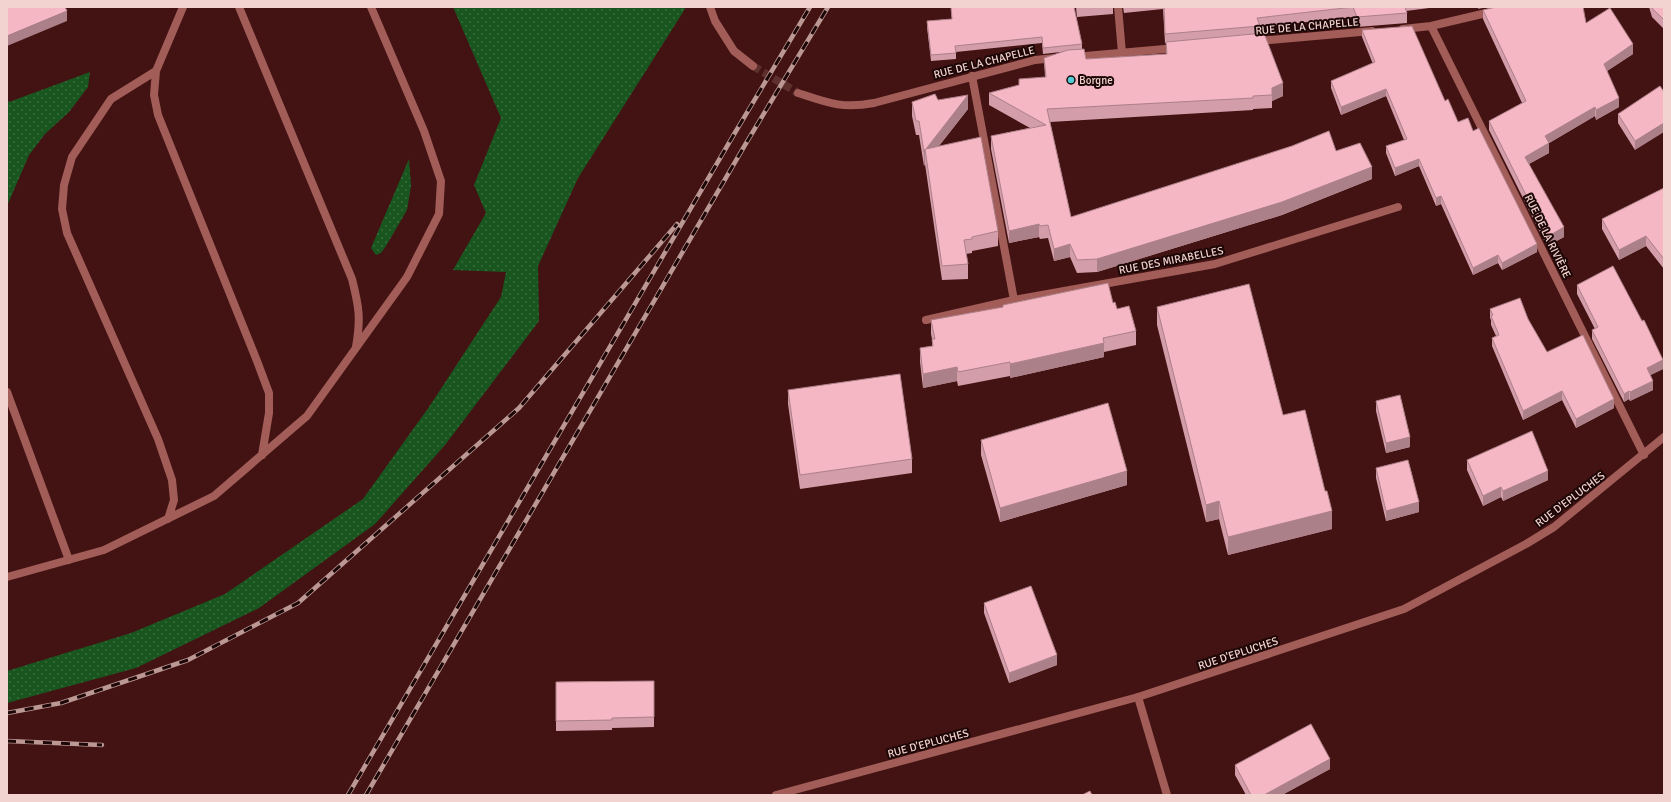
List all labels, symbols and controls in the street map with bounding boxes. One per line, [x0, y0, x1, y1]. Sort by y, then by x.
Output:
street label: RUE DE LA CHAPELLE [1255, 16, 1359, 37]
street label: RUE DE LA CHAPELLE [932, 44, 1036, 81]
place label: Borgne [1079, 74, 1113, 87]
marker: Borgne [1066, 75, 1076, 85]
street label: RUE DE LA RIVIÈRE [1522, 192, 1574, 280]
street label: RUE DES MIRABELLES [1118, 244, 1224, 277]
street label: RUE D'EPLUCHES [1533, 469, 1608, 530]
street label: RUE D'EPLUCHES [1196, 634, 1280, 673]
street label: RUE D'EPLUCHES [886, 726, 970, 761]

